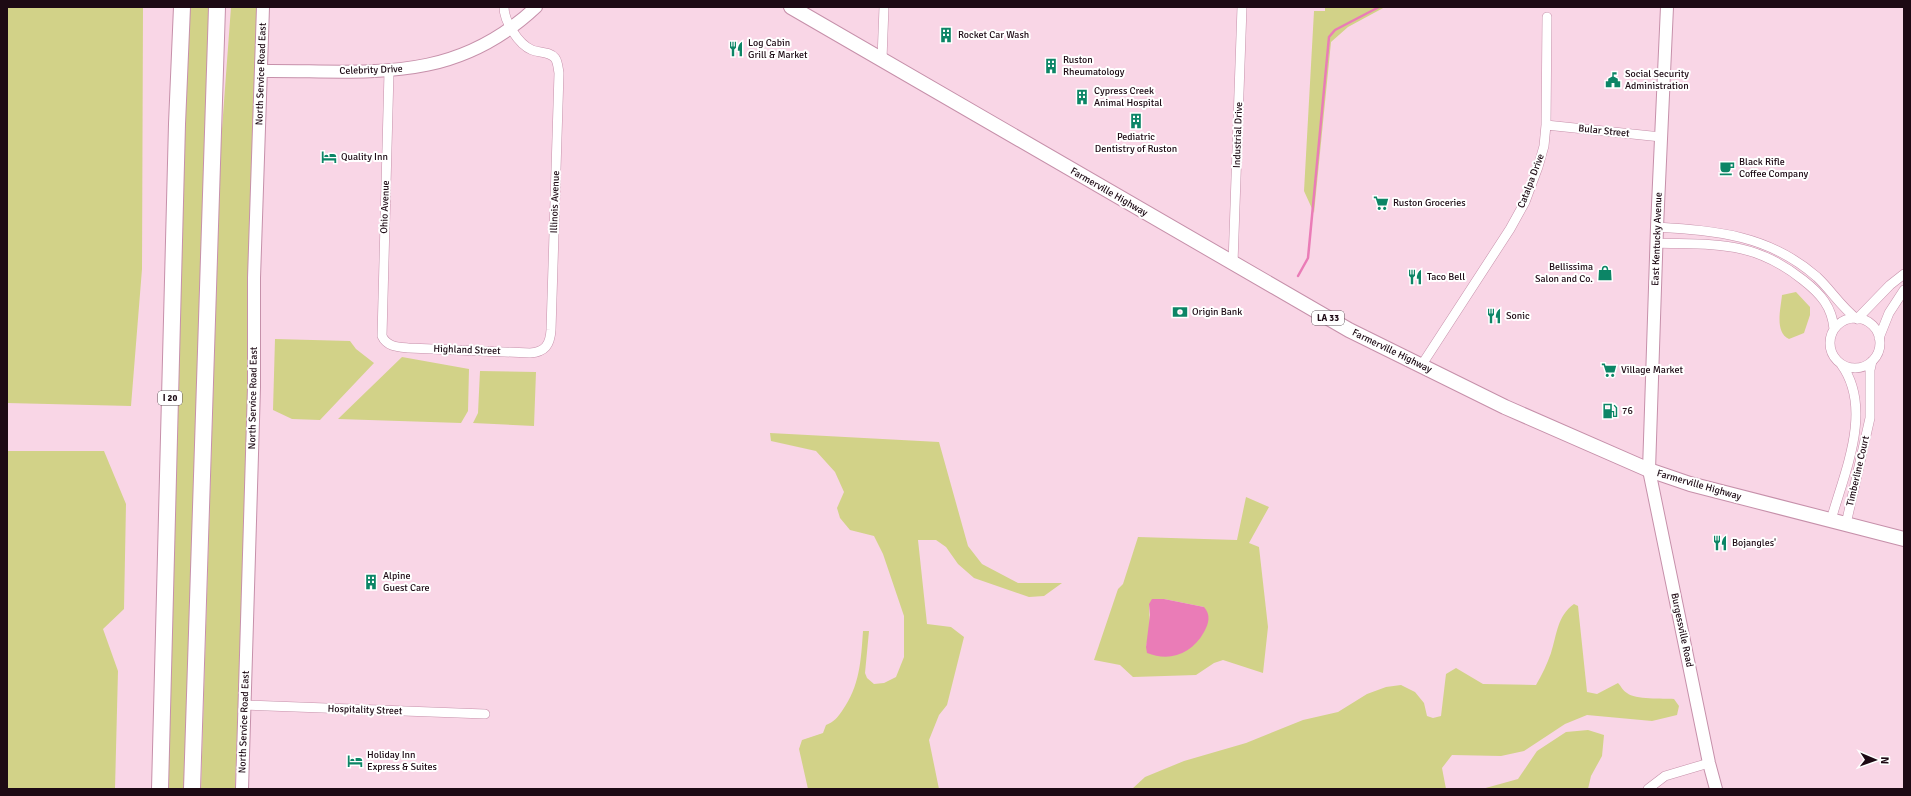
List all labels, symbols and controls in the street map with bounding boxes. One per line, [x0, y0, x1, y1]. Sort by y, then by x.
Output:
street label: North Service Road East [253, 22, 269, 126]
building icon: Rocket Car Wash [937, 26, 955, 44]
place label: Rocket Car Wash [958, 29, 1029, 41]
place label: Log Cabin Grill & Market [748, 37, 808, 61]
restaurant icon: Log Cabin Grill & Market [727, 40, 745, 58]
place label: Ruston Rheumatology [1063, 54, 1125, 78]
building icon: Ruston Rheumatology [1042, 57, 1060, 75]
street label: Celebrity Drive [339, 63, 403, 77]
place label: Social Security Administration [1625, 68, 1689, 92]
public building icon: Social Security Administration [1604, 71, 1622, 89]
place label: Cypress Creek Animal Hospital [1094, 85, 1162, 109]
building icon: Cypress Creek Animal Hospital [1073, 88, 1091, 106]
street label: Industrial Drive [1231, 102, 1245, 168]
building icon: Pediatric Dentistry of Ruston [1127, 112, 1145, 130]
street label: Bular Street [1578, 122, 1631, 140]
place label: Pediatric Dentistry of Ruston [1095, 131, 1177, 155]
hotel icon: Quality Inn [320, 148, 338, 166]
place label: Quality Inn [341, 151, 388, 163]
street label: Catalpa Drive [1515, 152, 1547, 210]
place label: Black Rifle Coffee Company [1739, 156, 1808, 180]
cafe icon: Black Rifle Coffee Company [1718, 159, 1736, 177]
street label: Farmerville Highway [1068, 165, 1150, 219]
street label: Illinois Avenue [548, 171, 562, 233]
street label: Ohio Avenue [378, 180, 392, 234]
street label: East Kentucky Avenue [1649, 192, 1665, 286]
supermarket icon: Ruston Groceries [1372, 194, 1390, 212]
place label: Ruston Groceries [1393, 197, 1466, 209]
place label: Bellissima Salon and Co. [1535, 261, 1593, 285]
shop icon: Bellissima Salon and Co. [1596, 264, 1614, 282]
restaurant icon: Taco Bell [1406, 268, 1424, 286]
place label: Taco Bell [1427, 271, 1465, 283]
bank icon: Origin Bank [1171, 303, 1189, 321]
place label: Origin Bank [1192, 306, 1242, 318]
restaurant icon: Sonic [1485, 307, 1503, 325]
place label: Sonic [1506, 310, 1530, 322]
road number: LA 33 [1312, 311, 1344, 325]
street label: Farmerville Highway [1350, 326, 1434, 376]
street label: Highland Street [433, 343, 501, 357]
street label: North Service Road East [246, 346, 260, 449]
supermarket icon: Village Market [1600, 361, 1618, 379]
place label: Village Market [1621, 364, 1683, 376]
road number: I 20 [158, 391, 182, 405]
fuel station icon: 76 [1601, 402, 1619, 420]
place label: 76 [1622, 405, 1633, 417]
street label: Timberline Court [1844, 434, 1872, 507]
street label: Farmerville Highway [1655, 467, 1743, 503]
restaurant icon: Bojangles' [1711, 534, 1729, 552]
place label: Bojangles' [1732, 537, 1776, 549]
place label: Alpine Guest Care [383, 570, 430, 594]
building icon: Alpine Guest Care [362, 573, 380, 591]
street label: Burgessville Road [1668, 592, 1696, 668]
street label: North Service Road East [236, 670, 252, 774]
street label: Hospitality Street [327, 703, 403, 717]
north arrow [1855, 740, 1895, 780]
place label: Holiday Inn Express & Suites [367, 749, 437, 773]
hotel icon: Holiday Inn Express & Suites [346, 752, 364, 770]
text: N [1878, 756, 1891, 764]

